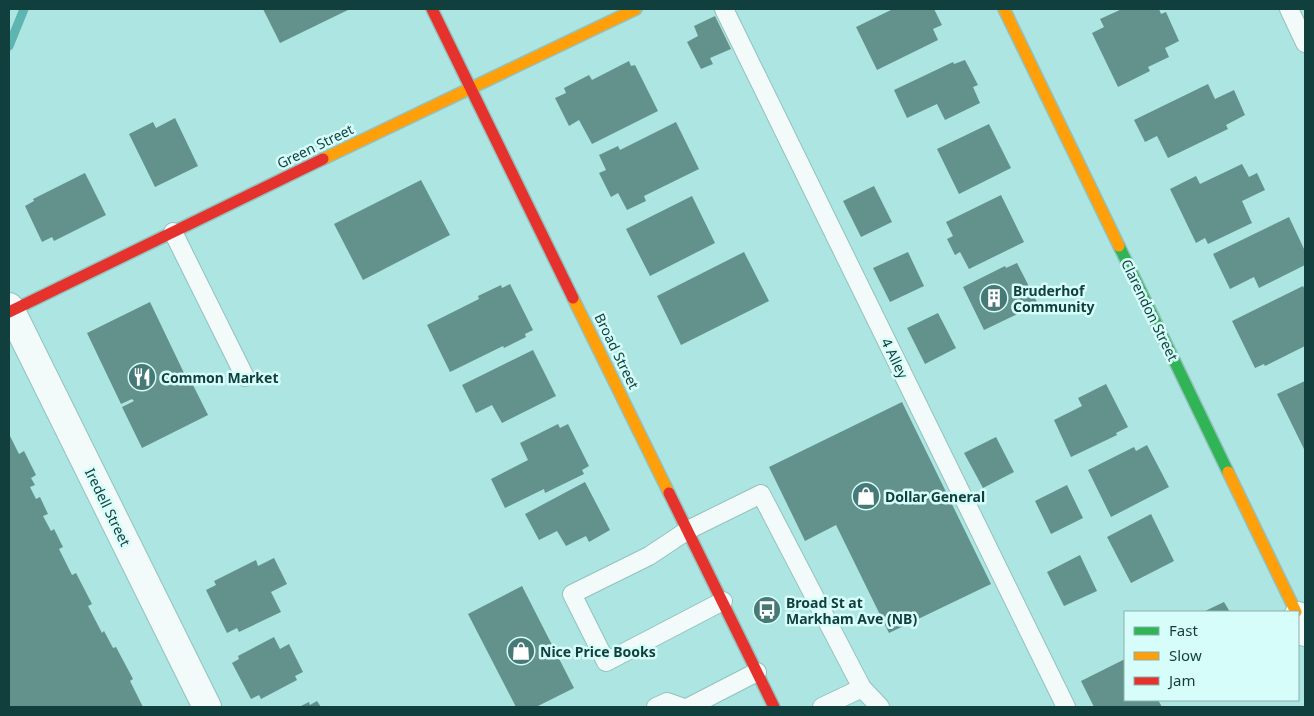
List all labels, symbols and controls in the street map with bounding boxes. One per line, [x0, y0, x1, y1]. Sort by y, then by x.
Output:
street label: Green Street [274, 119, 356, 173]
street label: Clarendon Street [1117, 256, 1183, 364]
place label: Bruderhof Community [1013, 281, 1095, 316]
building icon: Bruderhof Community [979, 283, 1009, 313]
street label: Broad Street [590, 310, 644, 392]
street label: 4 Alley [877, 335, 913, 382]
restaurant icon: Common Market [127, 362, 157, 392]
place label: Common Market [161, 368, 279, 387]
street label: Iredell Street [81, 465, 135, 549]
shop icon: Dollar General [851, 481, 881, 511]
place label: Dollar General [885, 487, 985, 506]
place label: Broad St at Markham Ave (NB) [786, 593, 917, 628]
bus stop icon: Broad St at Markham Ave (NB) [752, 595, 782, 625]
legend [1124, 611, 1299, 701]
text: Fast [1169, 620, 1198, 640]
shop icon: Nice Price Books [506, 636, 536, 666]
place label: Nice Price Books [540, 642, 656, 661]
text: Slow [1169, 645, 1202, 665]
text: Jam [1167, 670, 1196, 690]

